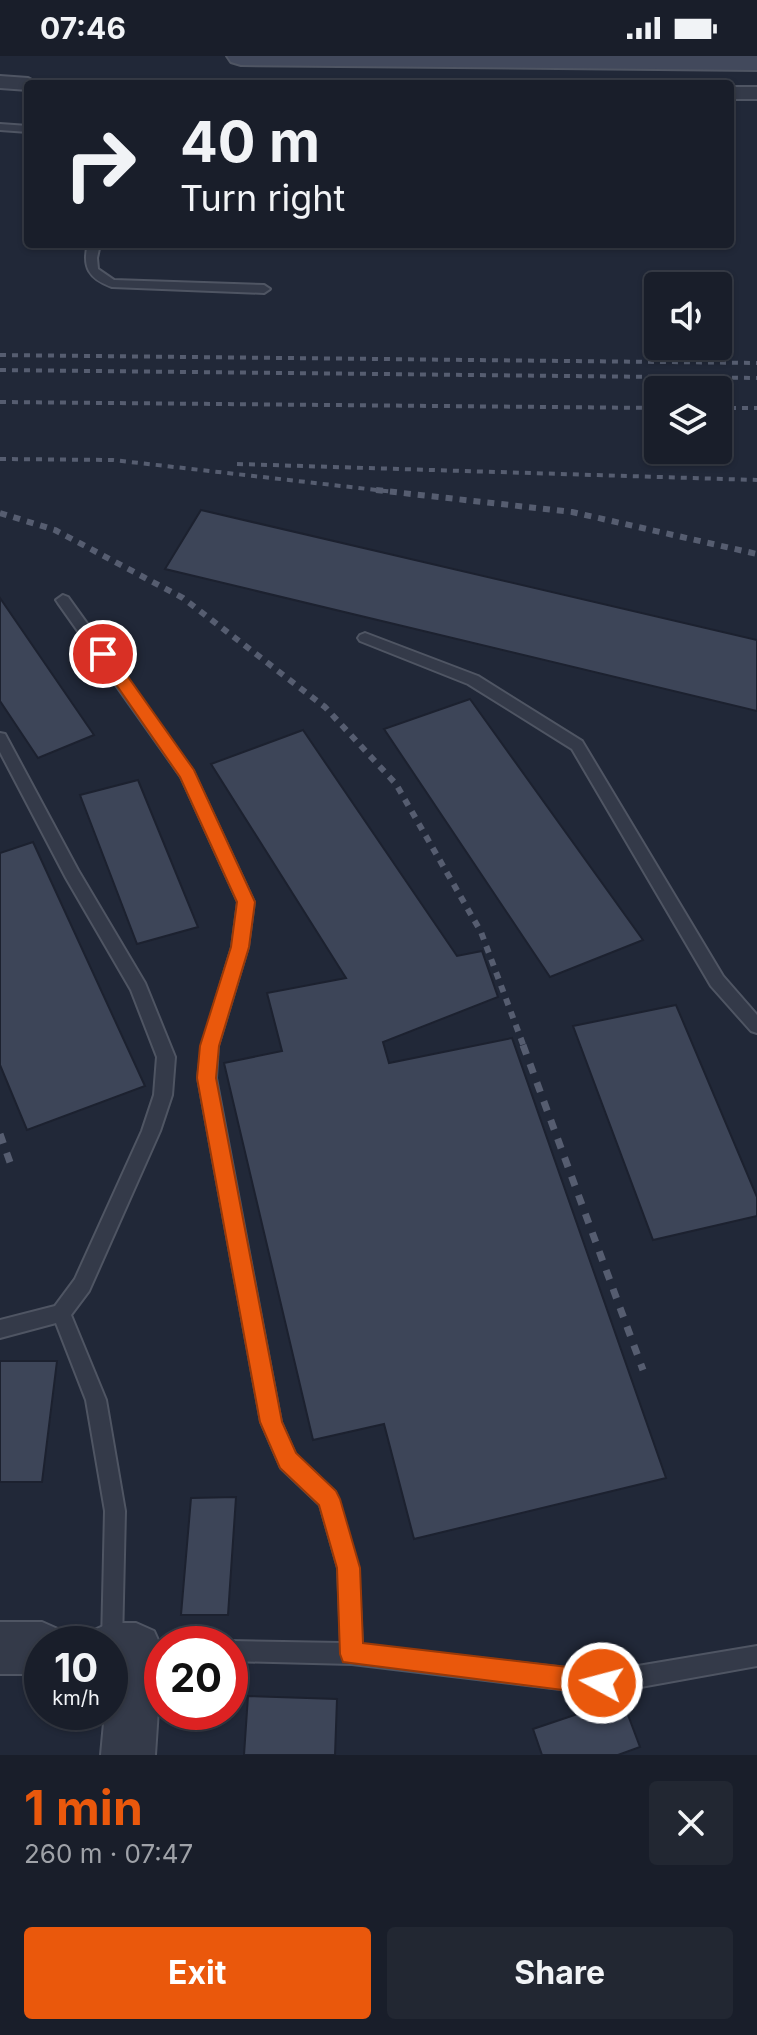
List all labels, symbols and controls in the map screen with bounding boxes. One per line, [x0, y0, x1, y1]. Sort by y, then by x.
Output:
text: 07:46 [40, 10, 126, 46]
text: 40 m [180, 108, 320, 176]
icon: right [48, 112, 152, 216]
text: Turn right [180, 176, 345, 220]
map controls [644, 272, 732, 464]
button: sound [644, 272, 732, 360]
button: layers [644, 376, 732, 464]
pin [69, 620, 137, 688]
icon: arrive [81, 632, 125, 676]
speed limit sign: 20 [144, 1626, 248, 1730]
position arrow [560, 1641, 644, 1725]
text: 10 [54, 1643, 98, 1692]
text: km/h [52, 1686, 100, 1710]
text: 1 min [24, 1778, 143, 1837]
button: close [649, 1781, 733, 1865]
text: 260 m · 07:47 [24, 1838, 193, 1869]
button: Exit [24, 1927, 371, 2019]
button: Share [387, 1927, 733, 2019]

